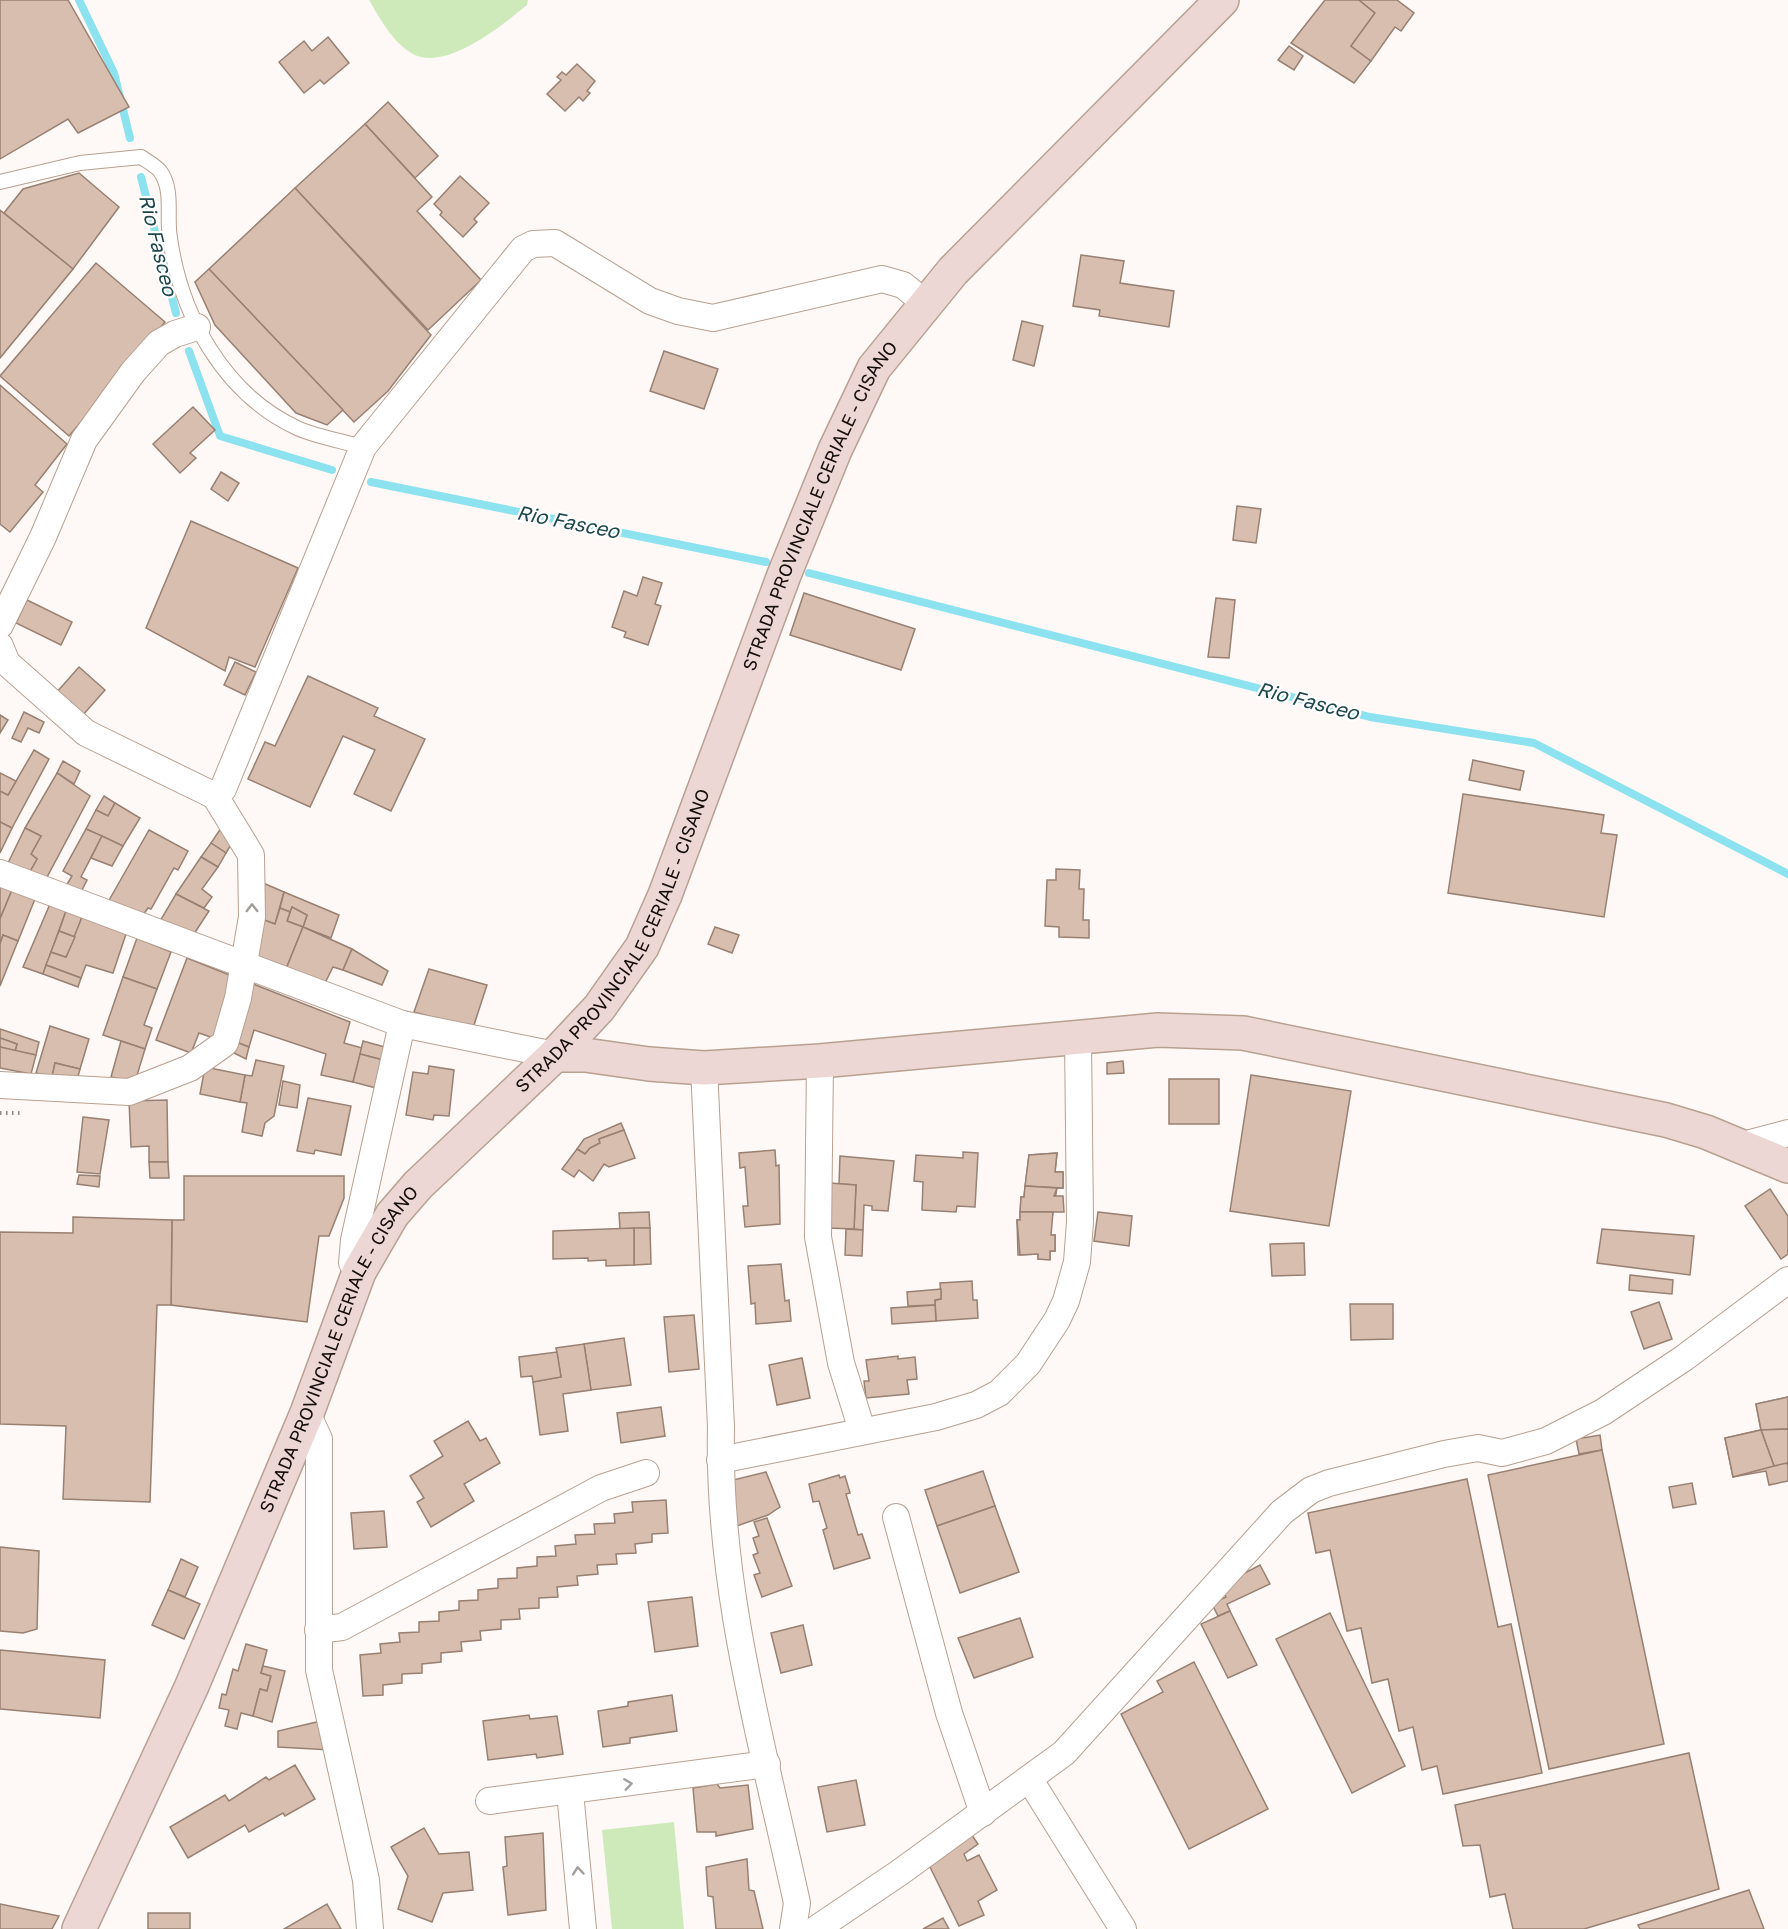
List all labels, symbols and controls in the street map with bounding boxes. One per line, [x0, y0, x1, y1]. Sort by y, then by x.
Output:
water label: Rio Fasceo [135, 191, 183, 299]
street label: STRADA PROVINCIALE CERIALE - CISANO [737, 336, 901, 674]
water label: Rio Fasceo [515, 499, 622, 543]
water label: Rio Fasceo [1255, 676, 1362, 724]
street label: STRADA PROVINCIALE CERIALE - CISANO [510, 785, 714, 1097]
one-way arrow [246, 904, 258, 913]
street label: STRADA PROVINCIALE CERIALE - CISANO [254, 1181, 422, 1516]
one-way arrow [623, 1778, 632, 1790]
one-way arrow [572, 1866, 585, 1875]

